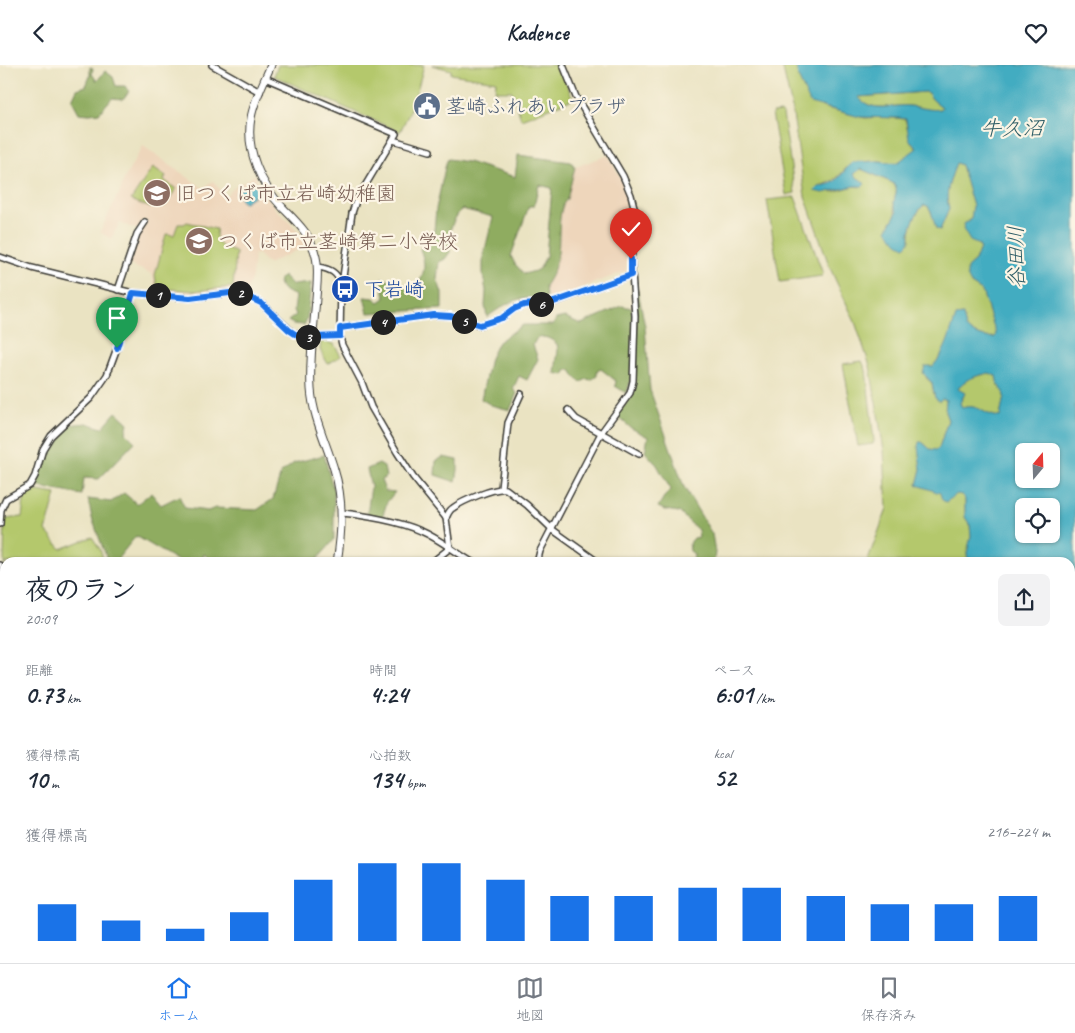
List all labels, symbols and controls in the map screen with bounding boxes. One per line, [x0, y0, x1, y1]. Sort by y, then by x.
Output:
icon: back [25, 19, 53, 47]
text: Kadence [506, 19, 569, 47]
icon: heart [1022, 19, 1050, 47]
public building icon: 茎崎ふれあいプラザ [412, 91, 442, 121]
place label: 茎崎ふれあいプラザ [446, 94, 626, 119]
water label: 牛久沼 [981, 115, 1045, 141]
school or university icon: 旧つくば市立岩崎幼稚園 [142, 178, 172, 208]
place label: 旧つくば市立岩崎幼稚園 [176, 181, 396, 206]
pin [610, 208, 652, 259]
icon: check [617, 215, 645, 243]
water label: 谷田川 [1002, 225, 1030, 289]
school or university icon: つくば市立茎崎第二小学校 [184, 226, 214, 256]
place label: つくば市立茎崎第二小学校 [218, 229, 458, 254]
bus stop icon: 下岩崎 [330, 274, 360, 304]
place label: 下岩崎 [364, 277, 424, 302]
pin: 2 [228, 281, 252, 305]
pin: 1 [146, 283, 170, 307]
text: 2 [237, 285, 244, 302]
text: 1 [155, 287, 162, 304]
pin: 6 [528, 291, 554, 317]
text: 6 [538, 296, 545, 313]
pin [96, 297, 138, 348]
icon: arrive [103, 304, 131, 332]
pin: 4 [370, 309, 396, 335]
pin: 5 [452, 309, 476, 333]
text: 5 [461, 313, 468, 330]
text: 4 [380, 314, 387, 331]
pin: 3 [296, 325, 320, 349]
text: 3 [305, 329, 312, 346]
north arrow [1015, 443, 1060, 487]
map controls [1015, 443, 1060, 543]
button: locate [1015, 498, 1060, 543]
text: 夜のラン [25, 572, 137, 607]
button: share [998, 574, 1050, 626]
text: 20:09 [25, 609, 57, 629]
text: 距離 [25, 662, 53, 679]
text: 時間 [369, 662, 397, 679]
text: ペース [714, 662, 755, 679]
text: 0.73 [25, 679, 64, 711]
text: 4:24 [369, 679, 408, 711]
text: 6:01 [714, 679, 753, 711]
text: km [64, 690, 81, 707]
text: /km [753, 690, 775, 707]
text: kcal [714, 745, 732, 762]
text: 獲得標高 [25, 747, 81, 764]
text: 心拍数 [369, 747, 411, 764]
text: 52 [714, 762, 736, 794]
text: 10 [25, 764, 48, 796]
text: 134 [369, 764, 403, 796]
text: m [48, 775, 59, 792]
text: bpm [403, 775, 426, 792]
text: 216–224 m [987, 822, 1050, 842]
text: 獲得標高 [25, 826, 89, 846]
tab: ホーム [158, 974, 200, 1024]
tab: 地図 [516, 974, 544, 1024]
tab: 保存済み [861, 974, 917, 1024]

